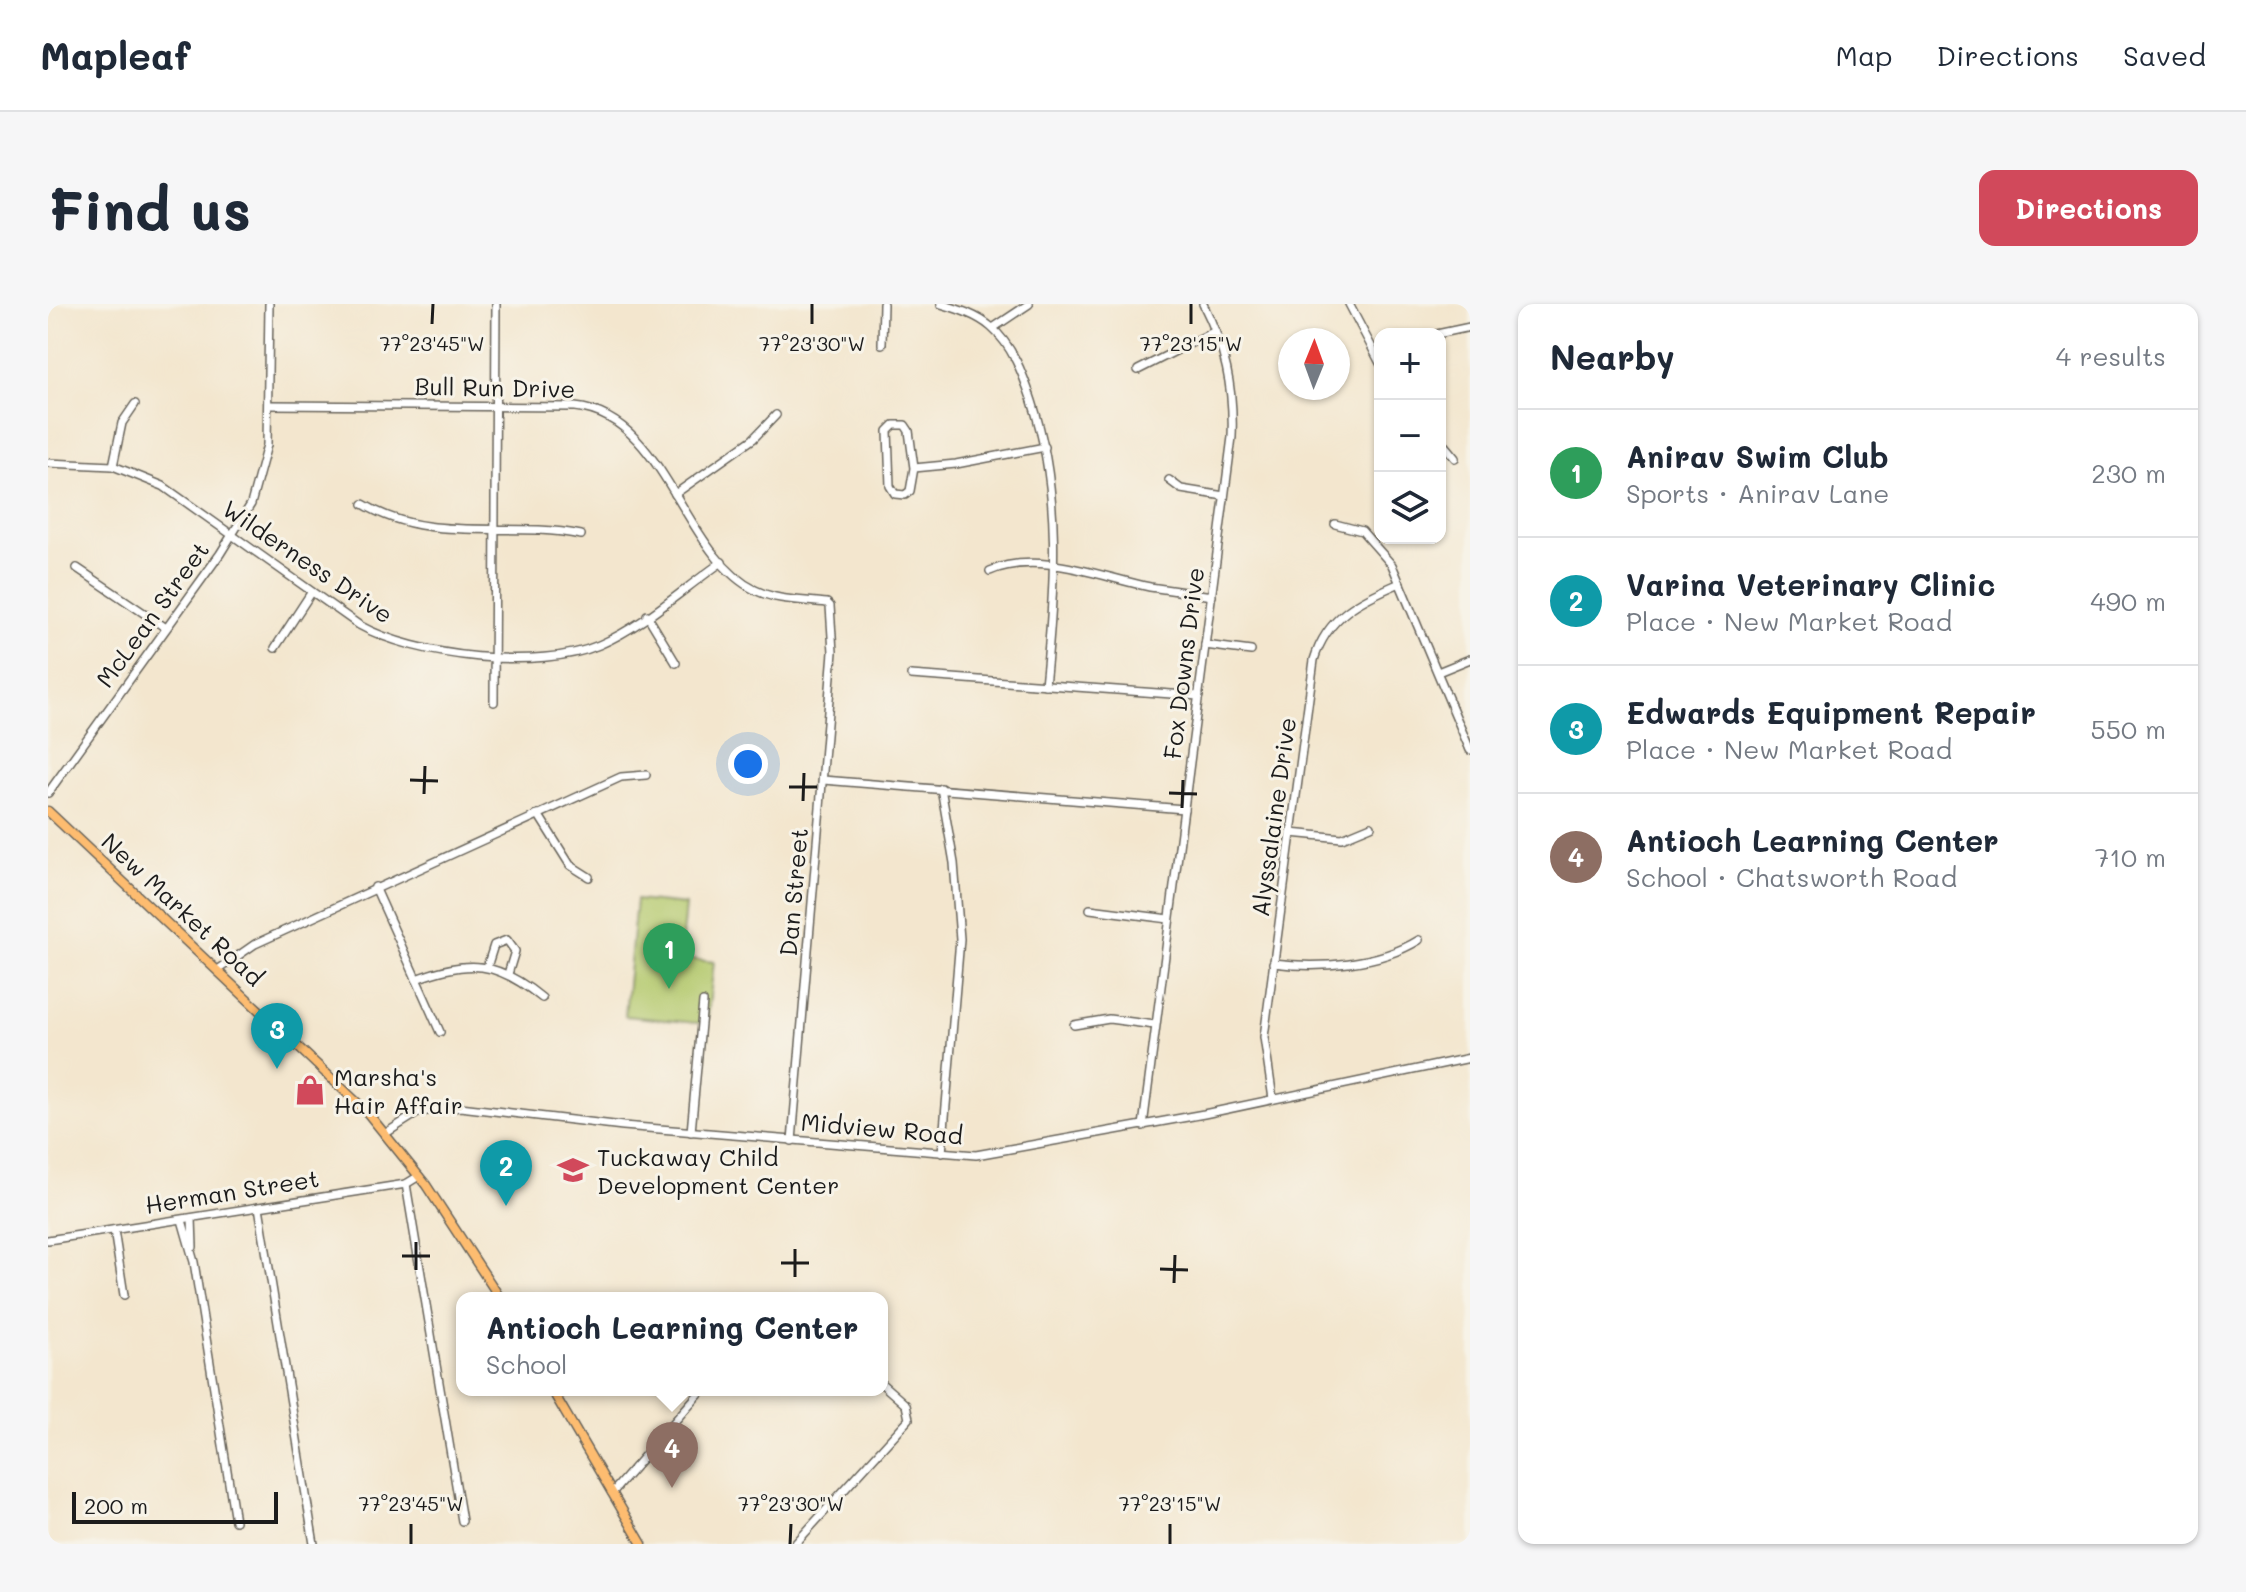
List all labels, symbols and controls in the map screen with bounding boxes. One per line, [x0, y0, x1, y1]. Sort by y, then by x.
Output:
text: Mapleaf [40, 30, 191, 80]
text: Map [1836, 37, 1893, 73]
text: Directions [1937, 37, 2079, 73]
text: Saved [2123, 37, 2206, 73]
button: Directions [1979, 170, 2198, 246]
text: Find us [48, 172, 251, 245]
north arrow [1278, 328, 1350, 400]
map controls [1374, 328, 1446, 544]
button: + [1374, 328, 1446, 400]
text: 77°23'45"W [379, 330, 485, 356]
text: 77°23'30"W [759, 330, 865, 356]
text: 77°23'15"W [1140, 330, 1242, 356]
text: Nearby [1550, 334, 1675, 379]
text: 4 results [2056, 339, 2166, 373]
street label: Bull Run Drive [414, 370, 576, 404]
button: − [1374, 400, 1446, 472]
text: Anirav Swim Club [1626, 436, 1889, 476]
text: 1 [1570, 456, 1582, 490]
text: 230 m [2091, 456, 2166, 490]
button: layers [1374, 472, 1446, 544]
text: Sports · Anirav Lane [1626, 476, 1889, 510]
street label: Wilderness Drive [217, 492, 399, 630]
street label: McLean Street [89, 535, 215, 693]
text: Varina Veterinary Clinic [1626, 564, 1995, 604]
street label: Fox Downs Drive [1156, 565, 1210, 761]
text: 2 [1569, 584, 1583, 618]
text: 490 m [2090, 584, 2166, 618]
text: Place · New Market Road [1626, 604, 1952, 638]
text: Edwards Equipment Repair [1626, 692, 2036, 732]
text: 3 [1568, 712, 1584, 746]
text: 550 m [2091, 712, 2166, 746]
street label: Alyssalaine Drive [1244, 715, 1302, 919]
text: Place · New Market Road [1626, 732, 1952, 766]
your location [728, 744, 768, 784]
text: Antioch Learning Center [1626, 820, 1999, 860]
street label: New Market Road [95, 826, 271, 992]
street label: Dan Street [772, 826, 814, 958]
text: 4 [1568, 840, 1584, 874]
text: 710 m [2095, 840, 2166, 874]
text: School · Chatsworth Road [1626, 860, 1957, 894]
pin: 1 [643, 923, 695, 989]
pin: 3 [251, 1003, 303, 1069]
place label: Marsha's Hair Affair [334, 1061, 463, 1120]
shop icon: Marsha's Hair Affair [293, 1073, 327, 1107]
street label: Midview Road [800, 1105, 964, 1151]
pin: 2 [480, 1140, 532, 1206]
place label: Tuckaway Child Development Center [597, 1141, 839, 1200]
school or university icon: Tuckaway Child Development Center [556, 1153, 590, 1187]
street label: Herman Street [143, 1162, 321, 1220]
popup [456, 1292, 888, 1396]
text: Antioch Learning Center [486, 1307, 858, 1347]
text: School [486, 1347, 568, 1381]
pin: 4 [646, 1422, 698, 1488]
scale bar [72, 1488, 278, 1524]
text: 77°23'45"W [358, 1490, 464, 1516]
text: 77°23'30"W [738, 1490, 844, 1516]
text: 77°23'15"W [1119, 1490, 1221, 1516]
text: 200 m [84, 1491, 148, 1520]

